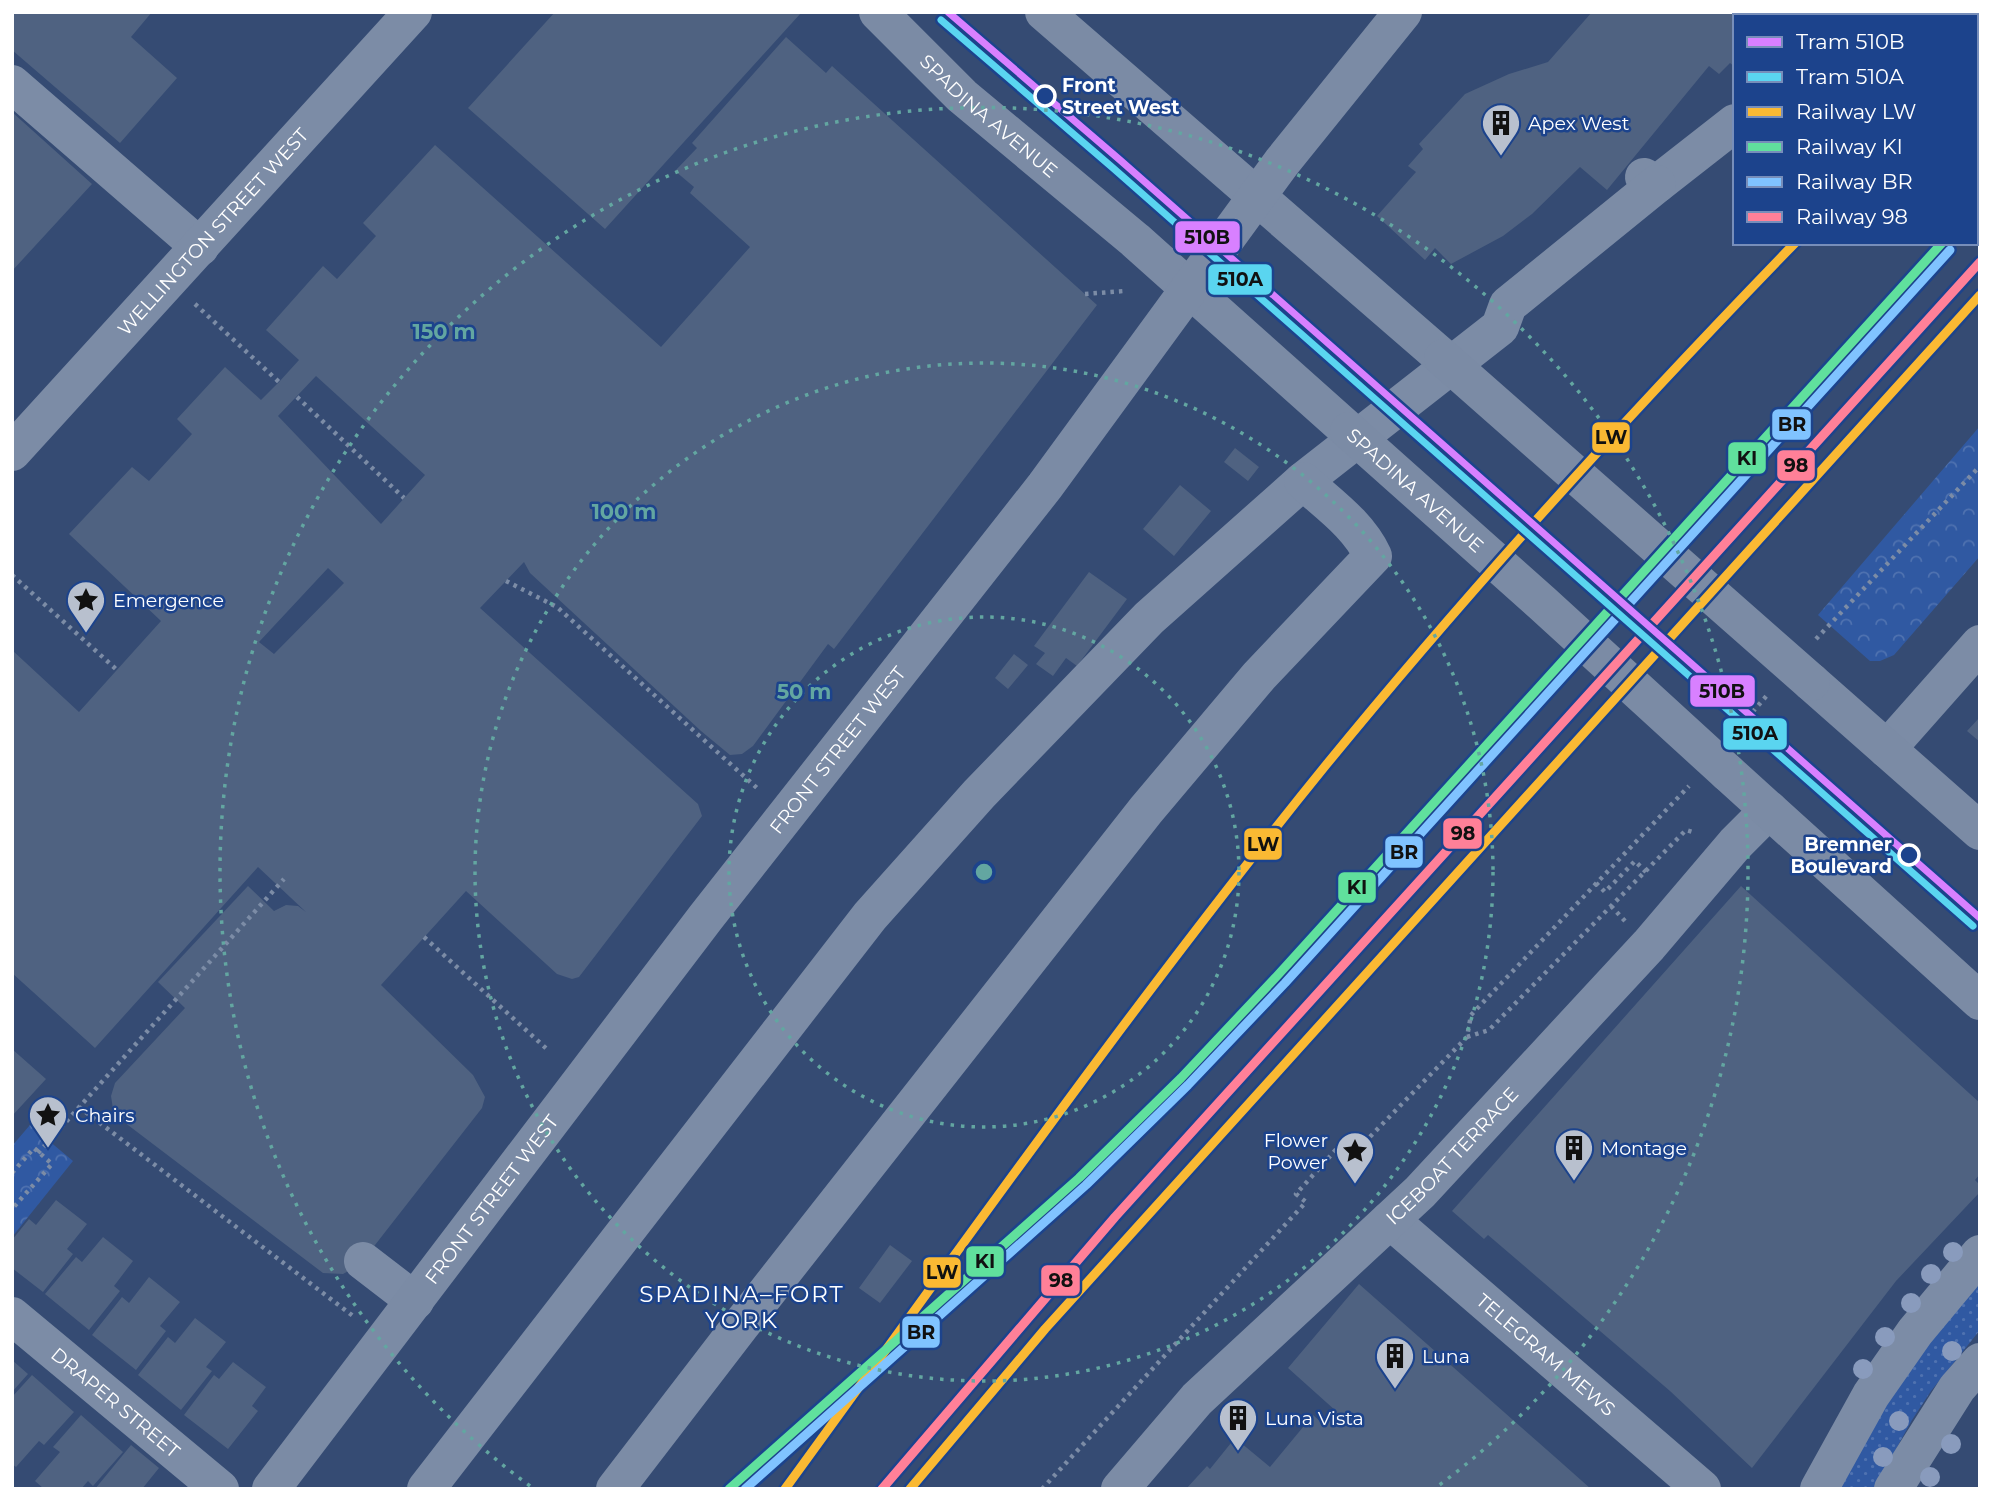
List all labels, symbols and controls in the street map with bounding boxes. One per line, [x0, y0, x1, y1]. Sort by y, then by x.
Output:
legend [1733, 14, 1978, 245]
text: Tram 510B [1796, 29, 1905, 54]
street label: SPADINA AVENUE [915, 49, 1062, 182]
text: Tram 510A [1796, 64, 1905, 89]
place label: Front Street West [1062, 74, 1179, 119]
marker: Front Street West [1034, 85, 1056, 107]
text: Railway LW [1796, 99, 1916, 124]
building icon: Apex West [1480, 102, 1522, 157]
place label: Apex West [1528, 112, 1630, 135]
street label: WELLINGTON STREET WEST [112, 123, 313, 340]
text: Railway KI [1796, 134, 1903, 159]
text: Railway BR [1796, 169, 1913, 194]
text: Railway 98 [1796, 204, 1908, 229]
line badge: 510B [1174, 220, 1241, 254]
text: 510B [1184, 226, 1230, 249]
line badge: 510A [1207, 263, 1273, 296]
text: 510A [1217, 268, 1263, 291]
text: 150 m [413, 319, 475, 344]
line badge: BR [1771, 408, 1812, 441]
text: BR [1778, 413, 1806, 436]
line badge: LW [1591, 421, 1631, 454]
street label: SPADINA AVENUE [1342, 423, 1489, 557]
text: LW [1595, 426, 1627, 449]
line badge: KI [1727, 441, 1767, 475]
text: KI [1737, 447, 1757, 470]
line badge: 98 [1776, 449, 1816, 482]
text: 98 [1784, 454, 1808, 477]
text: 100 m [592, 499, 656, 524]
place icon: Emergence [65, 579, 107, 634]
place label: Emergence [113, 589, 224, 612]
street label: FRONT STREET WEST [764, 662, 910, 838]
line badge: 510B [1689, 674, 1756, 708]
text: 50 m [777, 679, 831, 704]
text: 510B [1699, 680, 1745, 703]
line badge: 510A [1722, 717, 1788, 751]
text: 510A [1732, 722, 1778, 745]
line badge: 98 [1442, 817, 1483, 850]
text: 98 [1451, 822, 1475, 845]
line badge: LW [1243, 827, 1283, 861]
text: LW [1247, 833, 1279, 856]
place label: Bremner Boulevard [1791, 833, 1892, 878]
line badge: BR [1384, 835, 1424, 869]
text: BR [1390, 841, 1418, 864]
marker: Bremner Boulevard [1898, 844, 1920, 866]
centre of rings [972, 860, 996, 884]
line badge: KI [1337, 871, 1377, 904]
text: KI [1347, 876, 1367, 899]
street label: ICEBOAT TERRACE [1381, 1082, 1523, 1229]
place icon: Chairs [27, 1094, 69, 1149]
place label: Chairs [75, 1104, 135, 1127]
street label: FRONT STREET WEST [420, 1110, 563, 1288]
building icon: Montage [1553, 1127, 1595, 1182]
place label: Flower Power [1264, 1129, 1328, 1174]
place icon: Flower Power [1334, 1130, 1376, 1185]
place label: Montage [1601, 1137, 1687, 1160]
line badge: KI [965, 1245, 1005, 1278]
text: KI [975, 1250, 995, 1273]
line badge: LW [922, 1256, 962, 1289]
text: LW [926, 1261, 958, 1284]
line badge: 98 [1040, 1264, 1081, 1297]
text: 98 [1049, 1269, 1073, 1292]
district label: SPADINA–FORT YORK [639, 1280, 845, 1334]
street label: TELEGRAM MEWS [1472, 1288, 1620, 1421]
line badge: BR [901, 1315, 941, 1349]
text: BR [907, 1321, 935, 1344]
building icon: Luna [1374, 1335, 1416, 1390]
street label: DRAPER STREET [47, 1342, 185, 1463]
place label: Luna [1422, 1345, 1470, 1368]
building icon: Luna Vista [1217, 1397, 1259, 1452]
place label: Luna Vista [1265, 1407, 1364, 1430]

